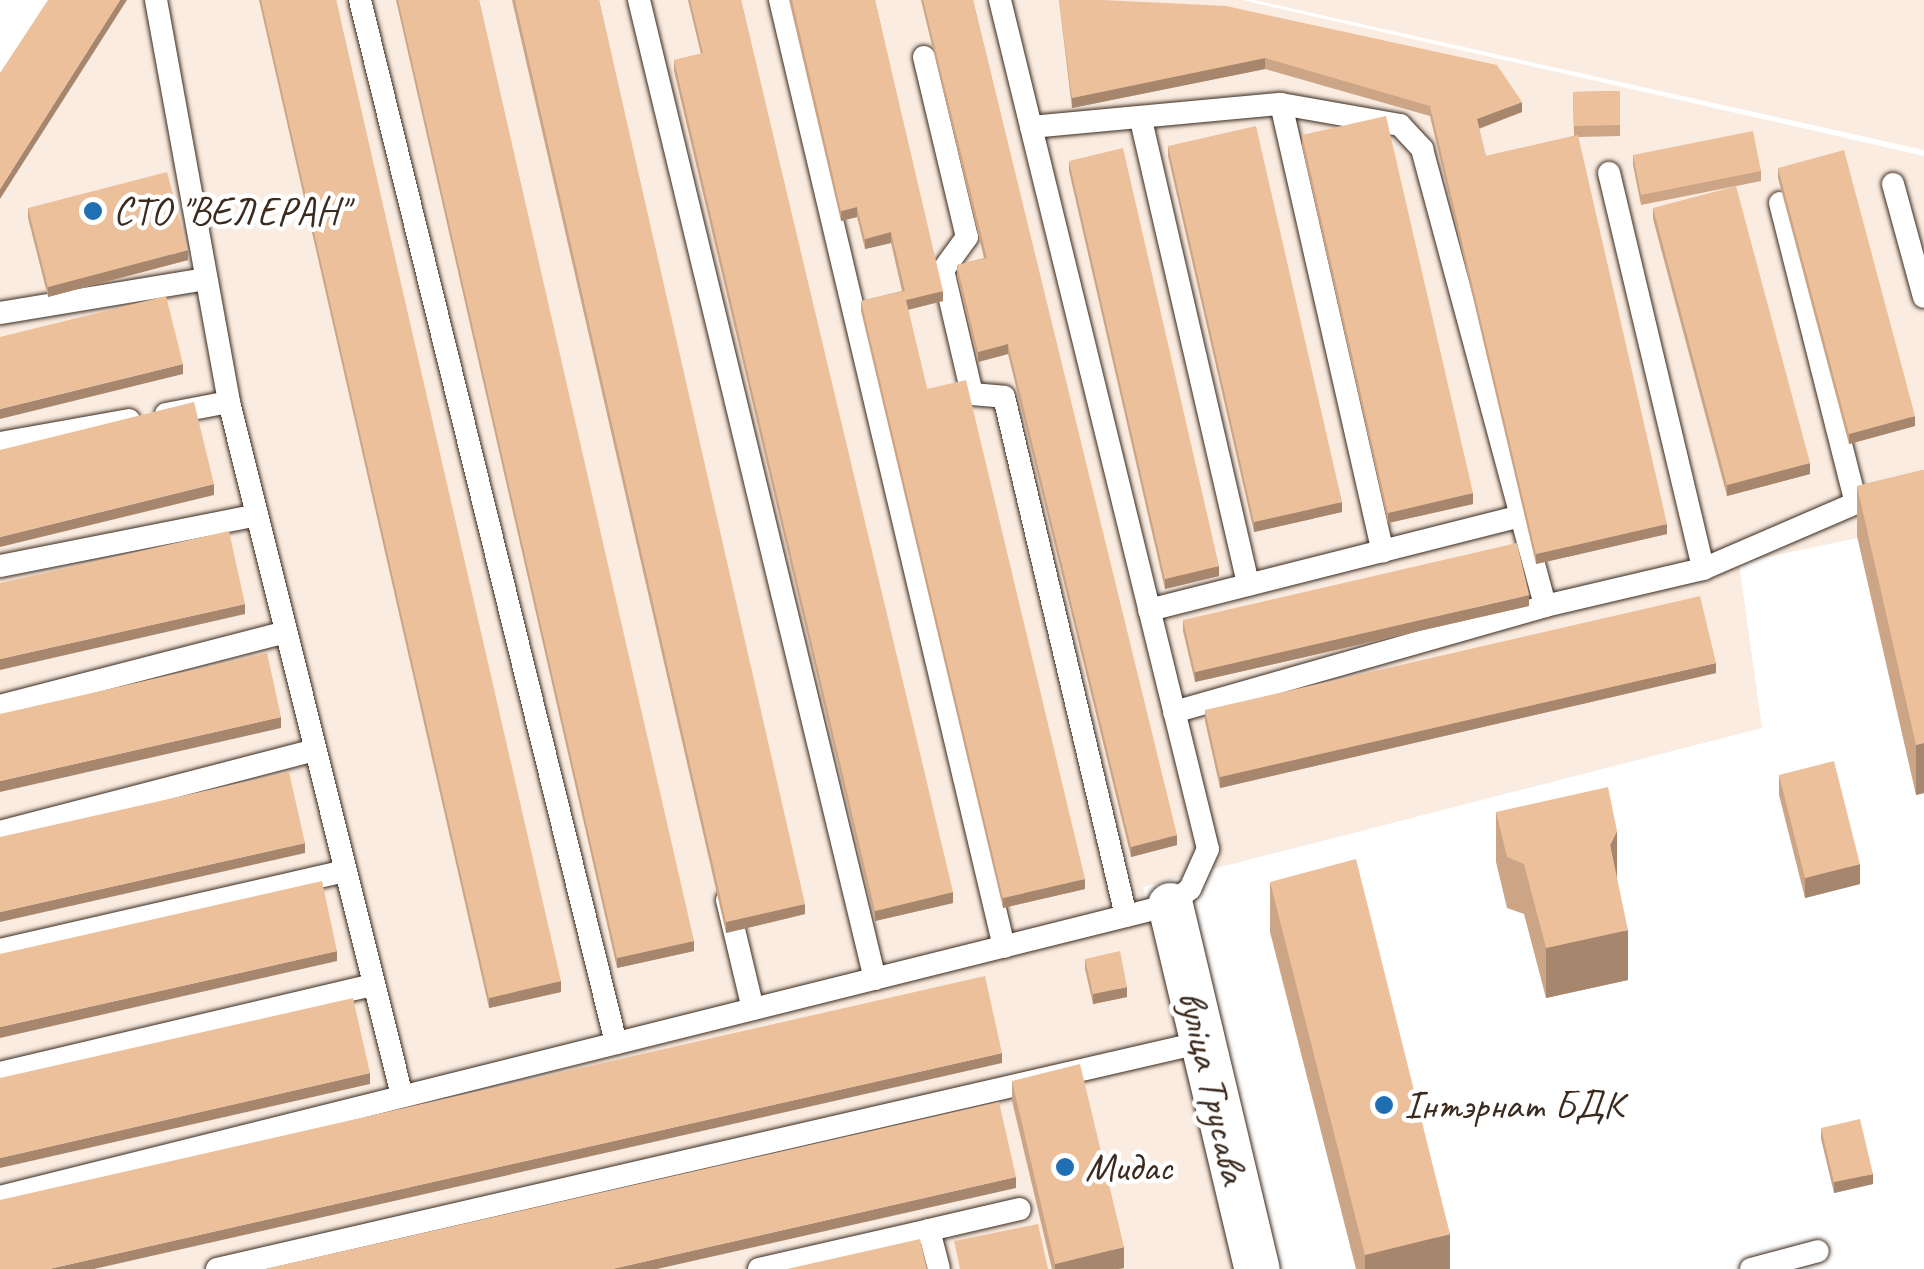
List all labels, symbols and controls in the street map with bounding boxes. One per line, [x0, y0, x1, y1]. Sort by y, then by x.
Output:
place label: СТО "ВЕЛЕРАН" [113, 187, 347, 235]
marker: СТО "ВЕЛЕРАН" [82, 200, 104, 222]
street label: вуліца Трусава [1168, 989, 1258, 1185]
place label: Інтэрнат БДК [1404, 1081, 1623, 1129]
marker: Інтэрнат БДК [1373, 1094, 1395, 1116]
place label: Мидас [1085, 1143, 1172, 1191]
marker: Мидас [1054, 1156, 1076, 1178]

